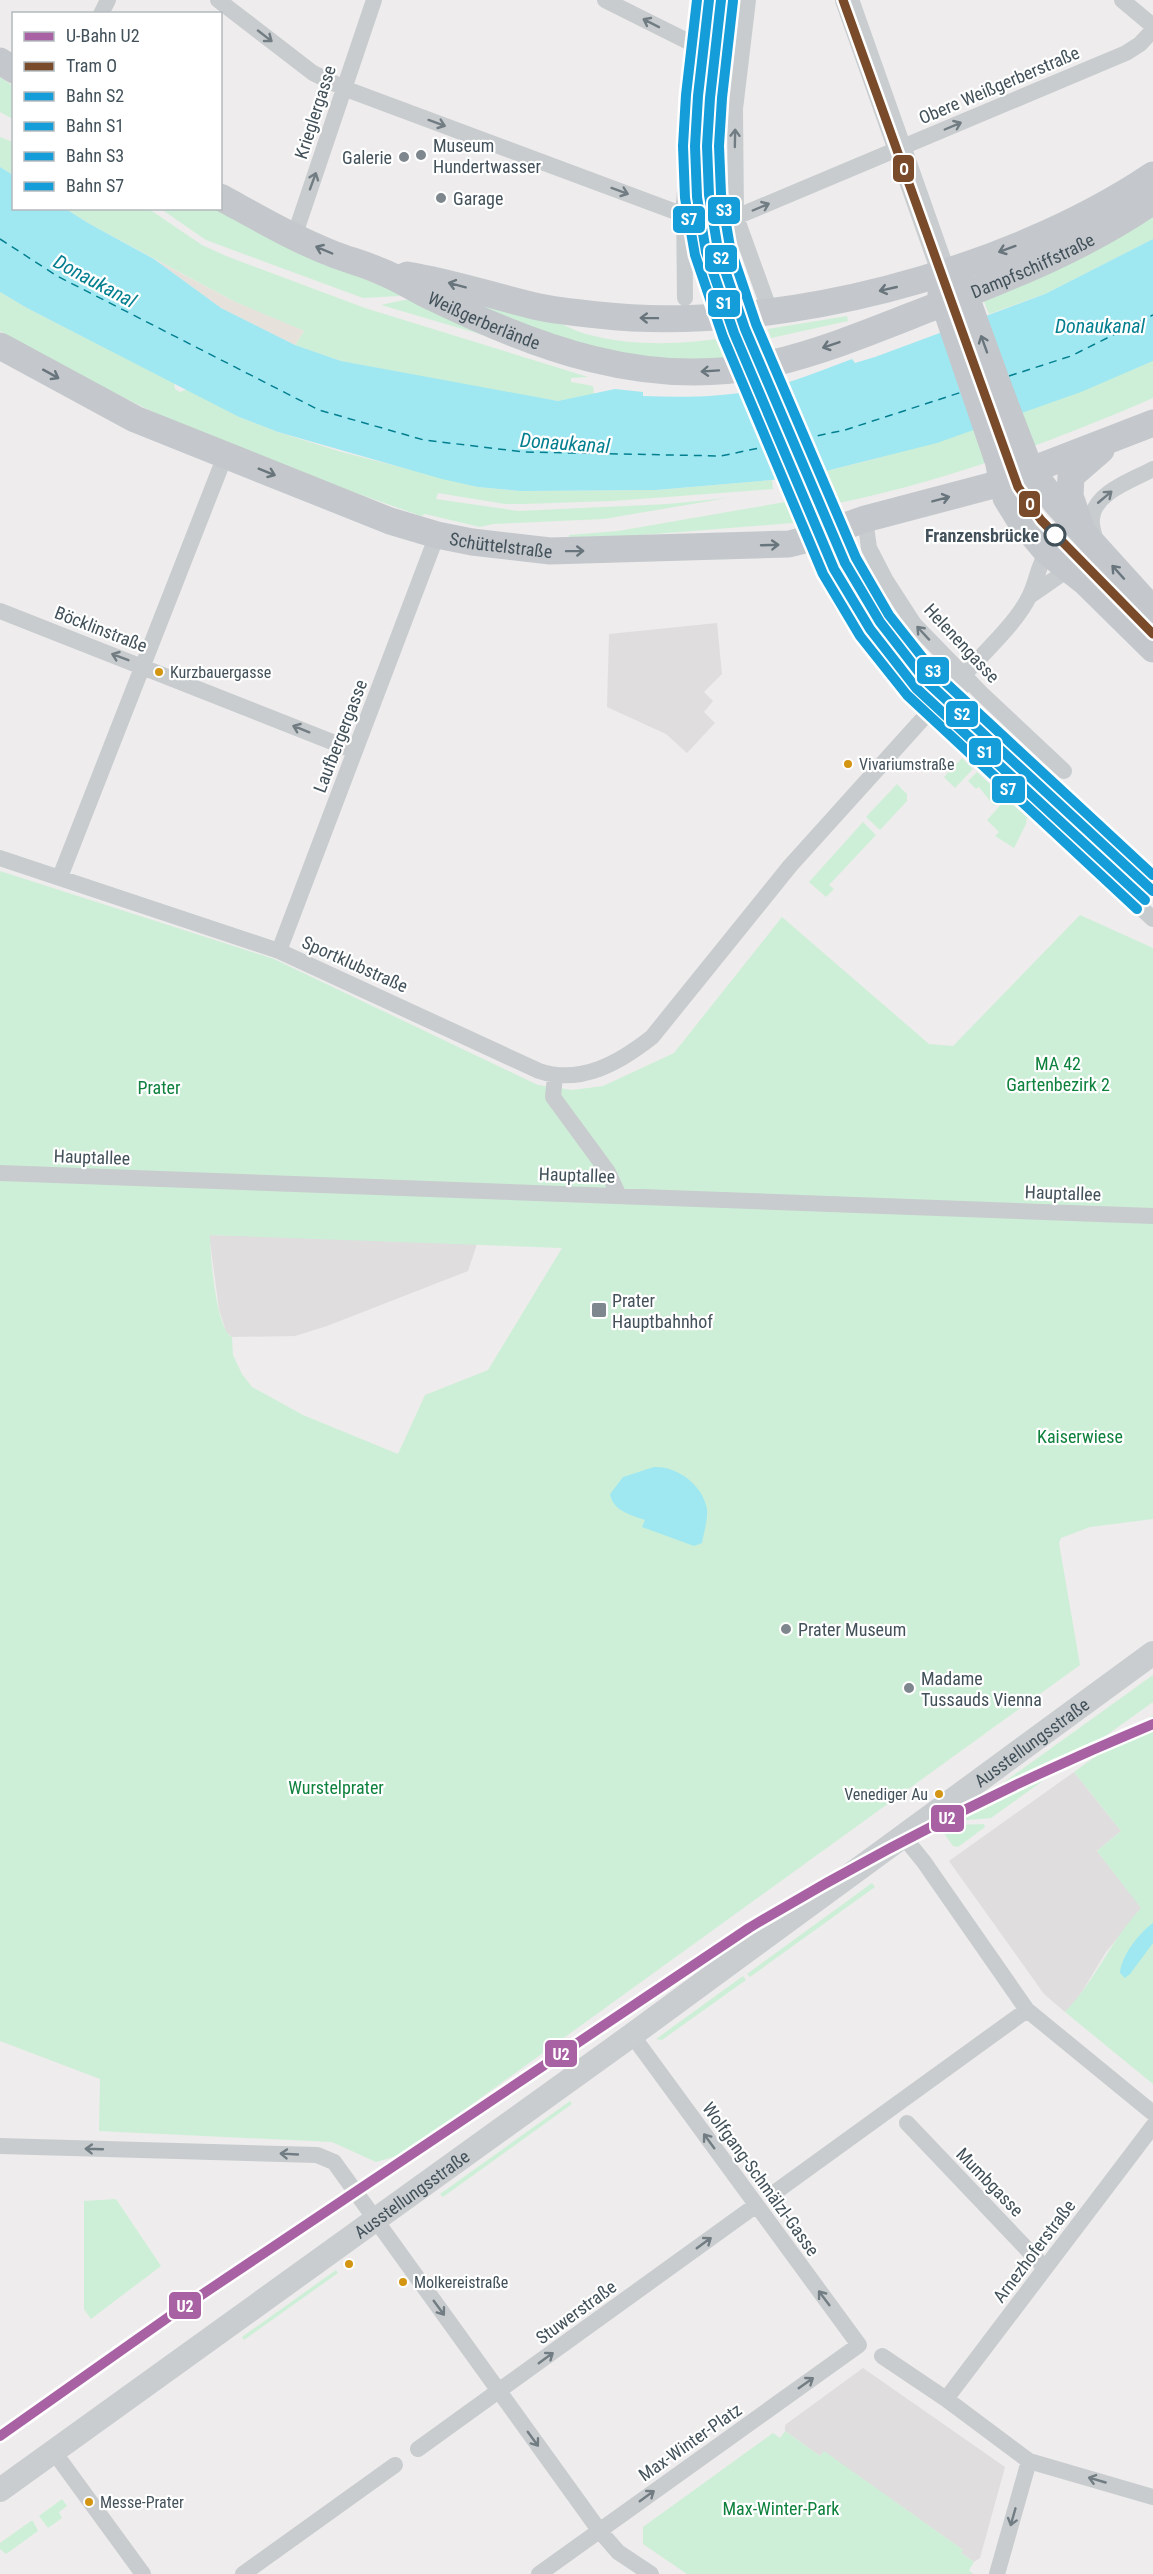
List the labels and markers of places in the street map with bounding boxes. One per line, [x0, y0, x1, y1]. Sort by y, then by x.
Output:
place label: Museum Hundertwasser [433, 135, 541, 177]
place label: Galerie [342, 147, 392, 168]
marker: Museum Hundertwasser [414, 148, 428, 162]
marker: Galerie [397, 150, 411, 164]
place label: Garage [453, 188, 503, 209]
marker: Garage [434, 191, 448, 205]
marker: Franzensbrücke [1044, 524, 1066, 546]
place label: Franzensbrücke [925, 525, 1039, 546]
place label: Kurzbauergasse [170, 663, 271, 682]
marker: Kurzbauergasse [153, 666, 165, 678]
place label: Vivariumstraße [859, 755, 954, 774]
marker: Vivariumstraße [842, 758, 854, 770]
place label: Prater Hauptbahnhof [612, 1290, 713, 1332]
marker: Prater Hauptbahnhof [590, 1301, 608, 1319]
place label: Prater Museum [798, 1619, 906, 1640]
marker: Prater Museum [779, 1622, 793, 1636]
place label: Madame Tussauds Vienna [921, 1668, 1042, 1710]
marker: Madame Tussauds Vienna [902, 1681, 916, 1695]
place label: Venediger Au [844, 1785, 928, 1804]
marker: Venediger Au [933, 1788, 945, 1800]
unlabelled marker [343, 2258, 355, 2270]
place label: Molkereistraße [414, 2273, 508, 2292]
marker: Molkereistraße [397, 2276, 409, 2288]
place label: Messe-Prater [100, 2493, 184, 2512]
marker: Messe-Prater [83, 2496, 95, 2508]

